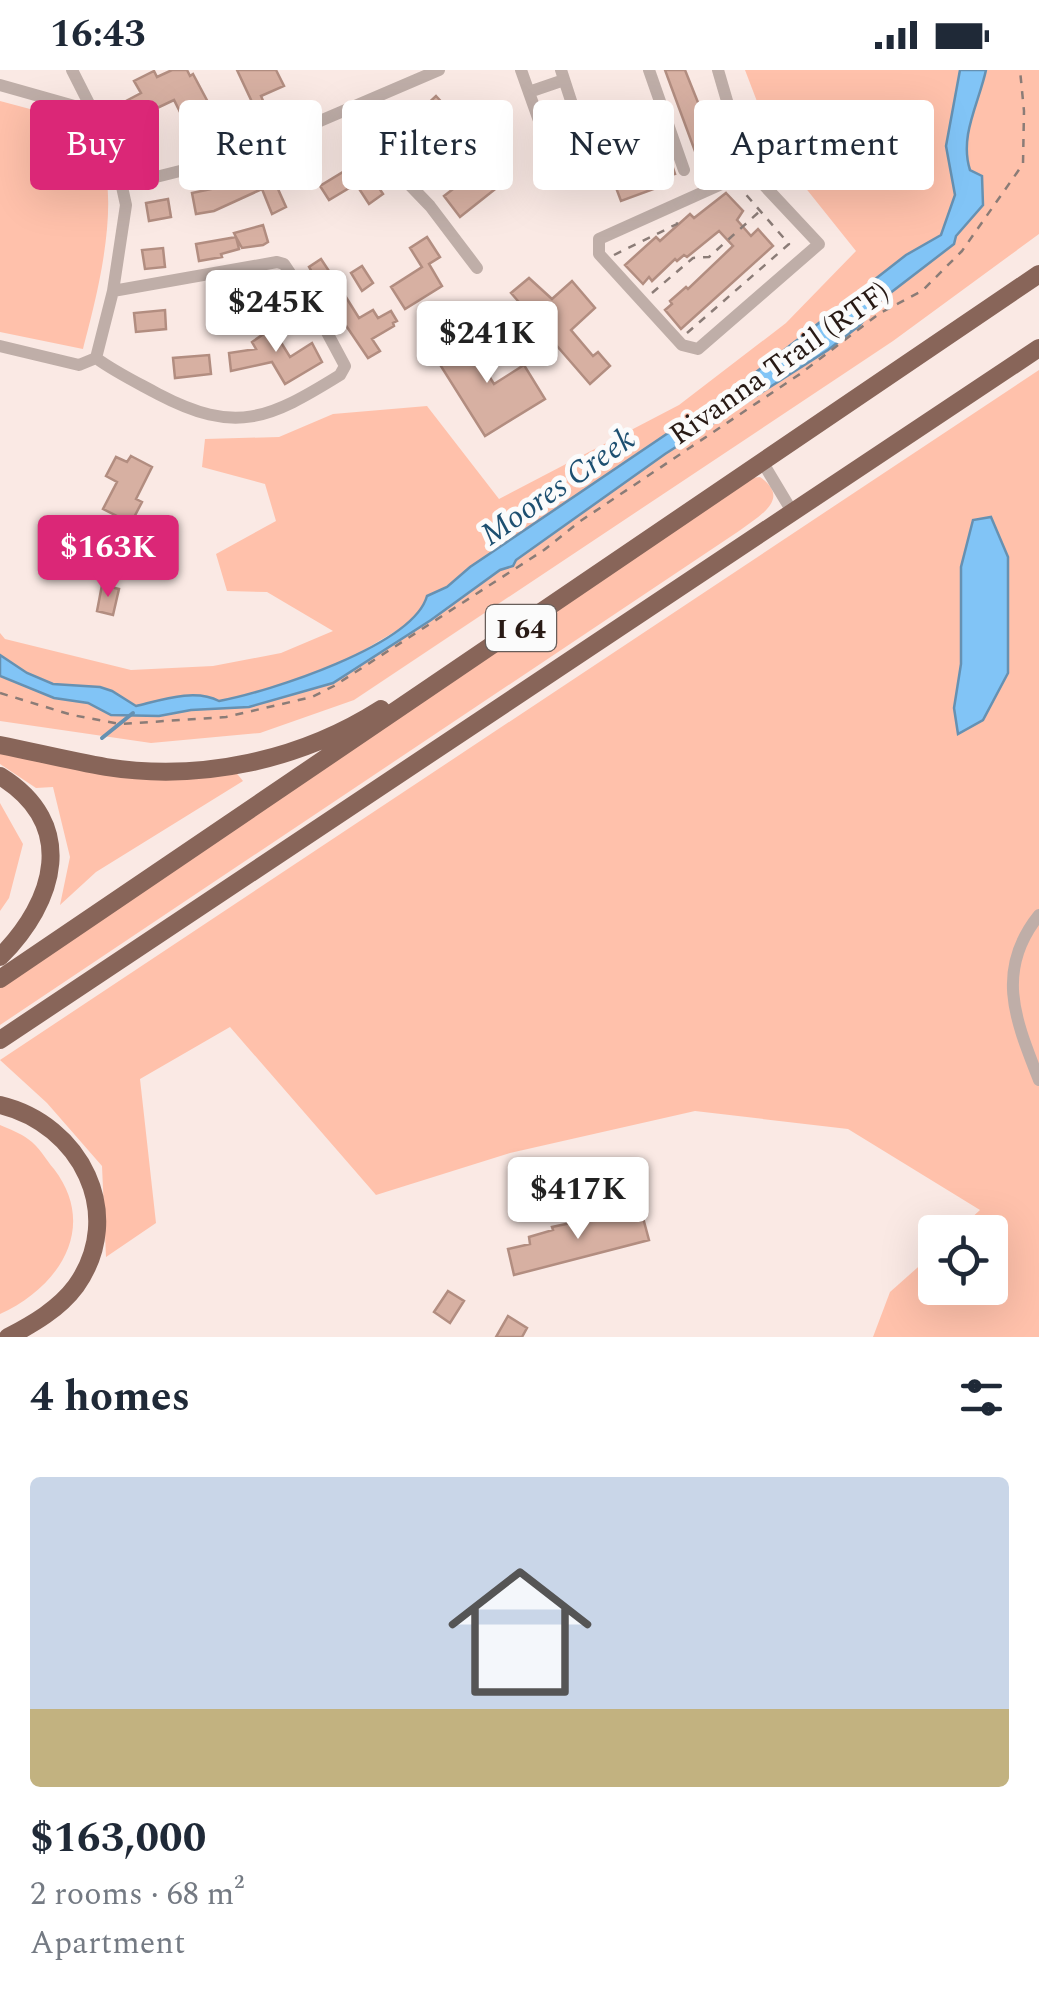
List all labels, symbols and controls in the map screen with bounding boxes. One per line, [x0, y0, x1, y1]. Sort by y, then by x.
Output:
text: 16:43 [50, 6, 145, 64]
chip: Buy [30, 100, 159, 190]
chip: Rent [179, 100, 322, 190]
chip: Filters [342, 100, 513, 190]
chip: New [533, 100, 674, 190]
chip: Apartment [694, 100, 934, 190]
pin: $245K [206, 270, 346, 355]
street label: Rivanna Trail (RTF) [660, 270, 899, 457]
text: $245K [228, 278, 324, 327]
pin: $241K [417, 301, 557, 386]
text: $241K [439, 309, 535, 358]
water label: Moores Creek [470, 416, 646, 559]
pin: $163K [38, 515, 178, 600]
text: $163K [60, 523, 156, 572]
road number: I 64 [486, 605, 556, 651]
pin: $417K [508, 1157, 648, 1242]
text: $417K [530, 1165, 626, 1214]
map controls [918, 1215, 1008, 1305]
button: locate [918, 1215, 1008, 1305]
text: 4 homes [30, 1366, 190, 1429]
icon: filters [954, 1370, 1009, 1425]
icon: home [430, 1542, 610, 1722]
text: $163,000 [30, 1807, 206, 1870]
text: 2 rooms · 68 m² [30, 1870, 244, 1919]
text: Apartment [30, 1919, 185, 1968]

